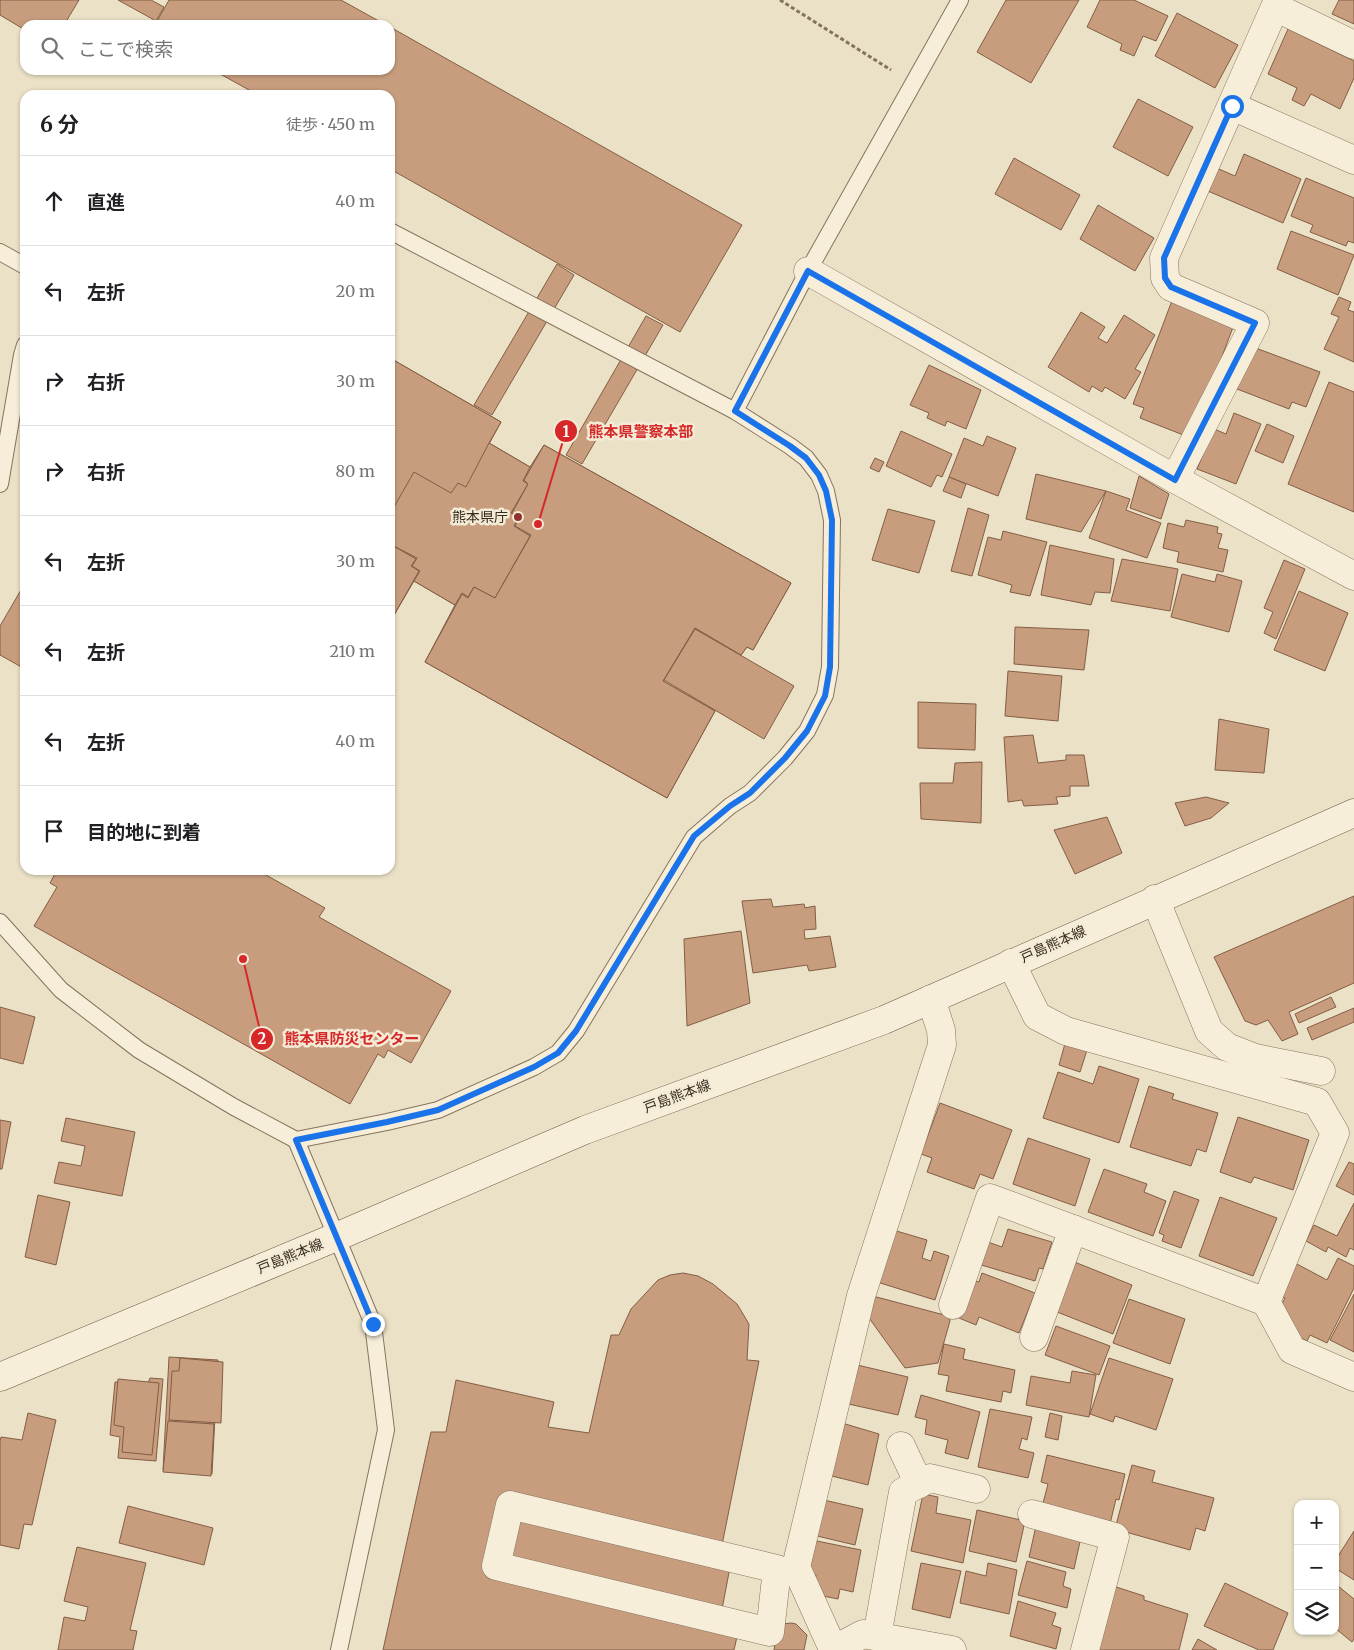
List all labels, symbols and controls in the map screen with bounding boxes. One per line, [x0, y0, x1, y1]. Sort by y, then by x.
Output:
search box [20, 20, 395, 75]
icon: search [38, 34, 66, 62]
text: ここで検索 [78, 37, 173, 61]
route start [1221, 95, 1244, 118]
text: 6 分 [40, 111, 79, 138]
text: 徒歩 · 450 m [286, 114, 375, 134]
icon: ahead [40, 187, 68, 215]
text: 直進 [87, 190, 125, 214]
text: 40 m [335, 191, 375, 211]
icon: left [40, 277, 68, 305]
text: 左折 [87, 280, 125, 304]
text: 20 m [336, 281, 375, 301]
icon: right [40, 367, 68, 395]
text: 右折 [87, 370, 125, 394]
text: 30 m [336, 371, 375, 391]
callout: 熊本県警察本部 [554, 416, 704, 446]
text: 1 [563, 422, 570, 441]
text: 熊本県警察本部 [588, 422, 694, 441]
icon: right [40, 457, 68, 485]
text: 右折 [87, 460, 125, 484]
text: 80 m [336, 461, 375, 481]
place label: 熊本県庁 [452, 508, 508, 526]
marker: 熊本県庁 [512, 511, 524, 523]
icon: left [40, 547, 68, 575]
text: 左折 [87, 550, 125, 574]
text: 30 m [336, 551, 375, 571]
icon: left [40, 637, 68, 665]
text: 左折 [87, 640, 125, 664]
text: 210 m [330, 641, 375, 661]
icon: left [40, 727, 68, 755]
text: 左折 [87, 730, 125, 754]
text: 40 m [335, 731, 375, 751]
icon: arrive [40, 817, 68, 845]
text: 目的地に到着 [87, 820, 201, 844]
street label: 戸島熊本線 [1017, 922, 1089, 966]
callout: 熊本県防災センター [250, 1024, 430, 1054]
text: 2 [258, 1029, 267, 1048]
text: 熊本県防災センター [284, 1029, 420, 1048]
street label: 戸島熊本線 [641, 1076, 713, 1116]
street label: 戸島熊本線 [254, 1235, 326, 1277]
route end [362, 1313, 385, 1336]
map controls [1294, 1500, 1339, 1635]
button: + [1294, 1500, 1339, 1545]
button: − [1294, 1545, 1339, 1590]
button: layers [1294, 1590, 1339, 1635]

